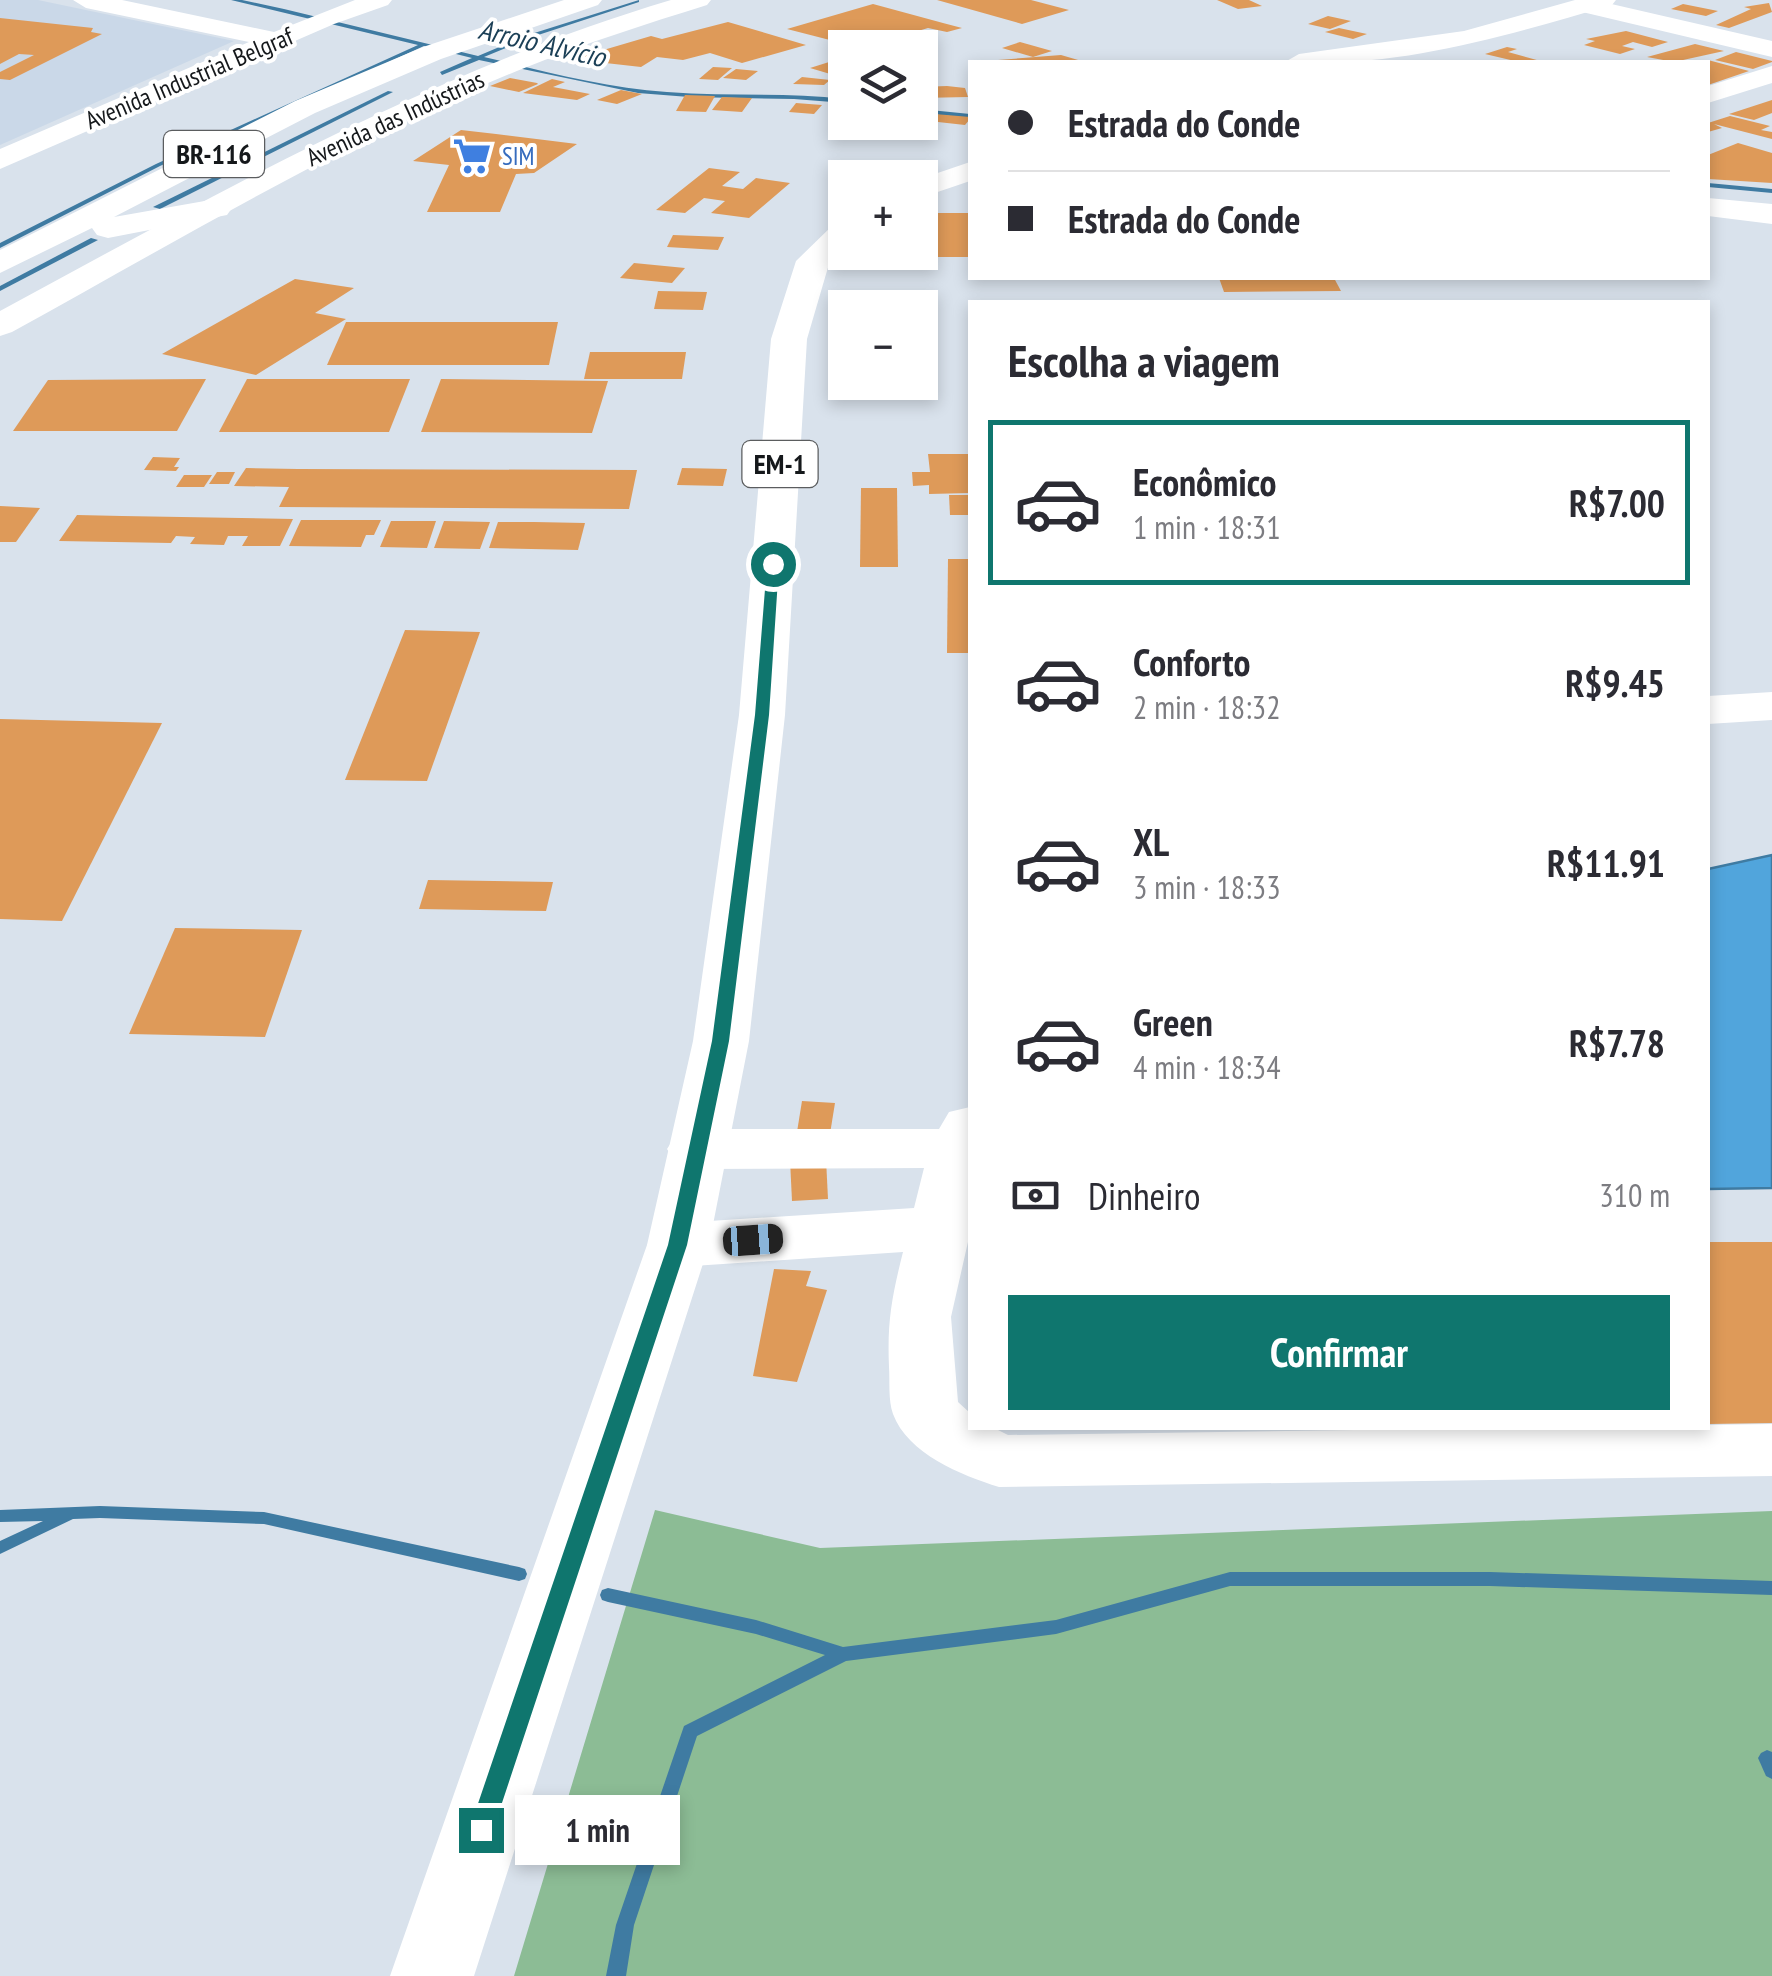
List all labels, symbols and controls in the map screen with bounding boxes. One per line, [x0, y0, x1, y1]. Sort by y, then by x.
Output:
water label: Arroio Alvício [475, 10, 611, 75]
street label: Avenida Industrial Belgraf [80, 19, 299, 136]
map controls [828, 30, 938, 400]
button: layers [828, 30, 938, 140]
street label: Avenida das Indústrias [301, 63, 489, 173]
text: Estrada do Conde [1068, 98, 1301, 147]
road number: BR-116 [164, 131, 264, 177]
supermarket icon: SIM [451, 135, 493, 177]
place label: SIM [502, 140, 534, 172]
button: + [828, 160, 938, 270]
text: Estrada do Conde [1068, 194, 1301, 243]
button: − [828, 290, 938, 400]
text: Escolha a viagem [1008, 331, 1280, 389]
road number: EM-1 [742, 441, 818, 487]
text: Econômico [1133, 457, 1277, 506]
icon: car [1013, 458, 1103, 548]
text: R$7.00 [1569, 478, 1665, 527]
text: 1 min · 18:31 [1133, 506, 1281, 548]
route start [751, 542, 796, 587]
text: Conforto [1133, 637, 1250, 686]
icon: car [1013, 638, 1103, 728]
text: R$9.45 [1565, 658, 1665, 707]
text: 2 min · 18:32 [1133, 686, 1281, 728]
text: XL [1133, 817, 1169, 866]
icon: car [1013, 818, 1103, 908]
text: R$11.91 [1547, 838, 1665, 887]
text: 3 min · 18:33 [1133, 866, 1281, 908]
text: Green [1133, 997, 1213, 1046]
icon: car [1013, 998, 1103, 1088]
text: R$7.78 [1569, 1018, 1665, 1067]
text: 4 min · 18:34 [1133, 1046, 1281, 1088]
icon: cash [1008, 1168, 1063, 1223]
text: Dinheiro [1088, 1171, 1200, 1220]
text: 310 m [1599, 1174, 1670, 1216]
car [722, 1223, 784, 1257]
button: Confirmar [1008, 1295, 1670, 1410]
callout: 1 min [516, 1795, 681, 1865]
route end [459, 1808, 504, 1853]
text: 1 min [565, 1809, 630, 1851]

